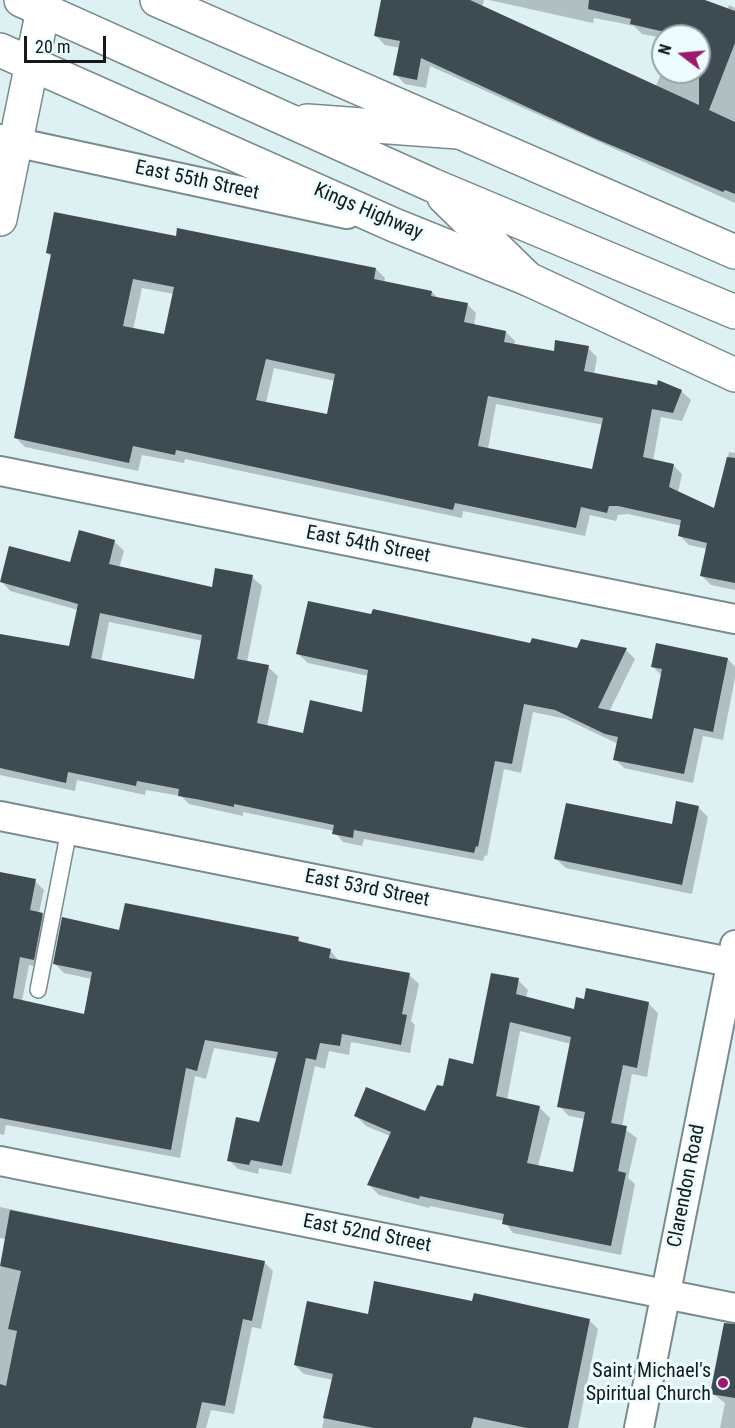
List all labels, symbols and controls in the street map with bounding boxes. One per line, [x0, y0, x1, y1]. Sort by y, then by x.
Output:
scale bar [27, 24, 110, 62]
north arrow [651, 24, 711, 84]
text: 20 m [35, 36, 70, 57]
text: N [655, 42, 676, 57]
street label: East 55th Street [133, 156, 261, 206]
street label: Kings Highway [310, 178, 426, 246]
street label: East 54th Street [304, 521, 432, 569]
street label: East 53rd Street [303, 865, 431, 913]
street label: Clarendon Road [663, 1122, 711, 1250]
street label: East 52nd Street [301, 1210, 433, 1258]
place label: Saint Michael's Spiritual Church [586, 1360, 711, 1407]
marker: Saint Michael's Spiritual Church [716, 1376, 730, 1390]

